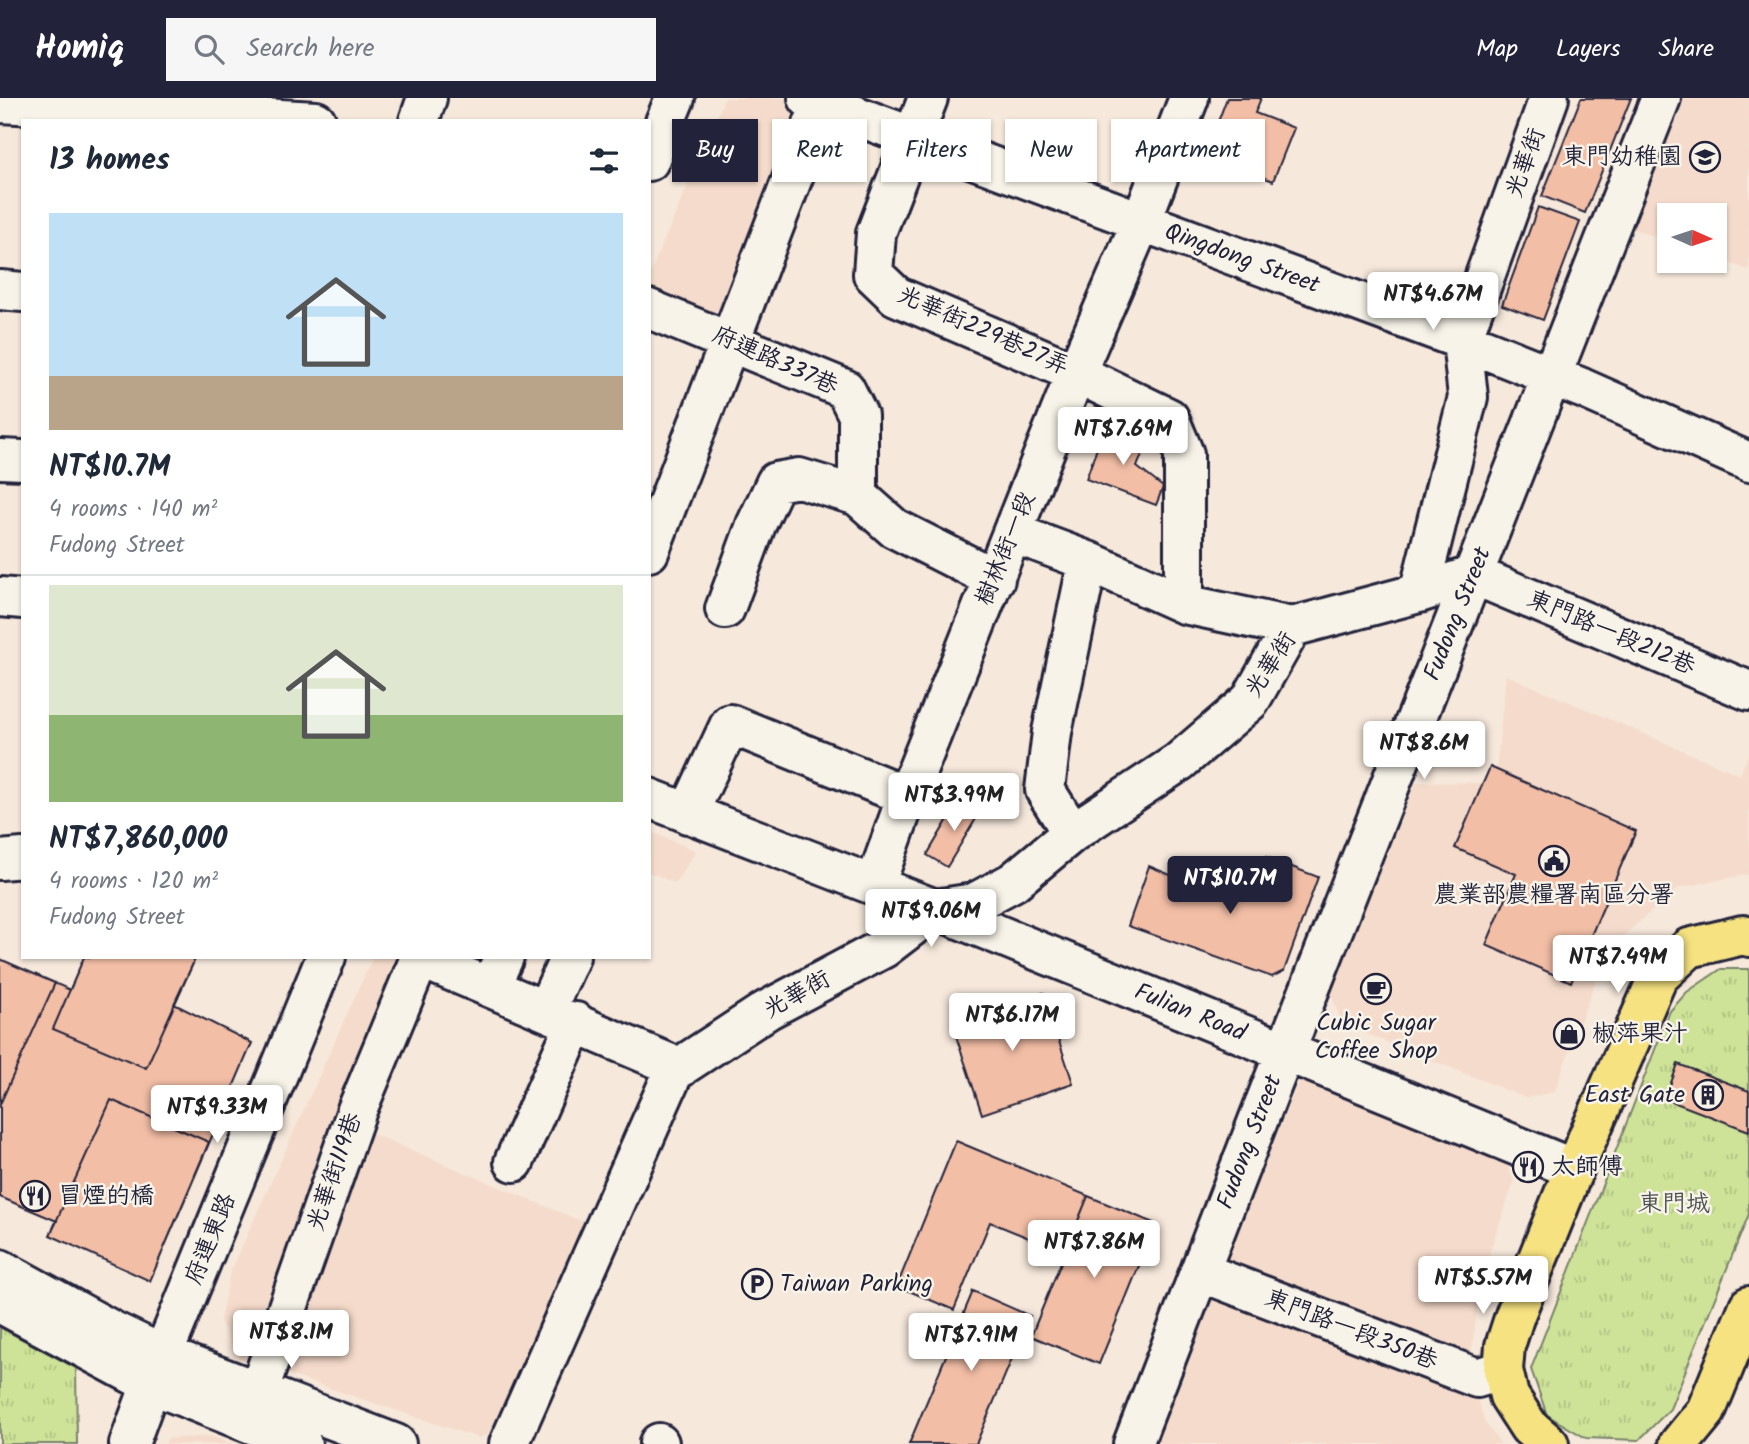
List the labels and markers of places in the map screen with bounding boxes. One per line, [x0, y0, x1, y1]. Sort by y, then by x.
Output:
place label: 東門幼稚園 [1562, 138, 1682, 177]
school or university icon: 東門幼稚園 [1688, 140, 1722, 174]
pin: NT$4.67M [1361, 272, 1505, 332]
pin: NT$7.69M [1051, 408, 1195, 467]
pin: NT$8.6M [1359, 722, 1489, 781]
pin: NT$3.99M [882, 774, 1026, 833]
public building icon: 農業部農糧署南區分署 [1537, 844, 1571, 878]
pin: NT$10.7M [1158, 856, 1302, 916]
place label: 農業部農糧署南區分署 [1434, 876, 1674, 915]
pin: NT$9.06M [859, 890, 1003, 949]
pin: NT$7.49M [1546, 936, 1690, 995]
cafe icon: Cubic Sugar Coffee Shop [1359, 972, 1393, 1006]
pin: NT$6.17M [940, 993, 1084, 1053]
place label: Cubic Sugar Coffee Shop [1315, 1004, 1438, 1071]
place label: 椒萍果汁 [1592, 1015, 1688, 1054]
shop icon: 椒萍果汁 [1552, 1017, 1586, 1051]
place label: East Gate [1585, 1076, 1685, 1115]
building icon: East Gate [1691, 1078, 1725, 1112]
pin: NT$9.33M [145, 1086, 289, 1145]
place label: 太師傅 [1551, 1148, 1623, 1187]
restaurant icon: 太師傅 [1511, 1150, 1545, 1184]
place label: 冒煙的橋 [58, 1177, 154, 1216]
restaurant icon: 冒煙的橋 [18, 1179, 52, 1213]
pin: NT$7.86M [1022, 1220, 1166, 1280]
pin: NT$5.57M [1411, 1256, 1555, 1316]
place label: Taiwan Parking [780, 1265, 933, 1304]
parking icon: Taiwan Parking [740, 1267, 774, 1301]
pin: NT$8.1M [226, 1310, 356, 1370]
pin: NT$7.91M [899, 1314, 1043, 1373]

